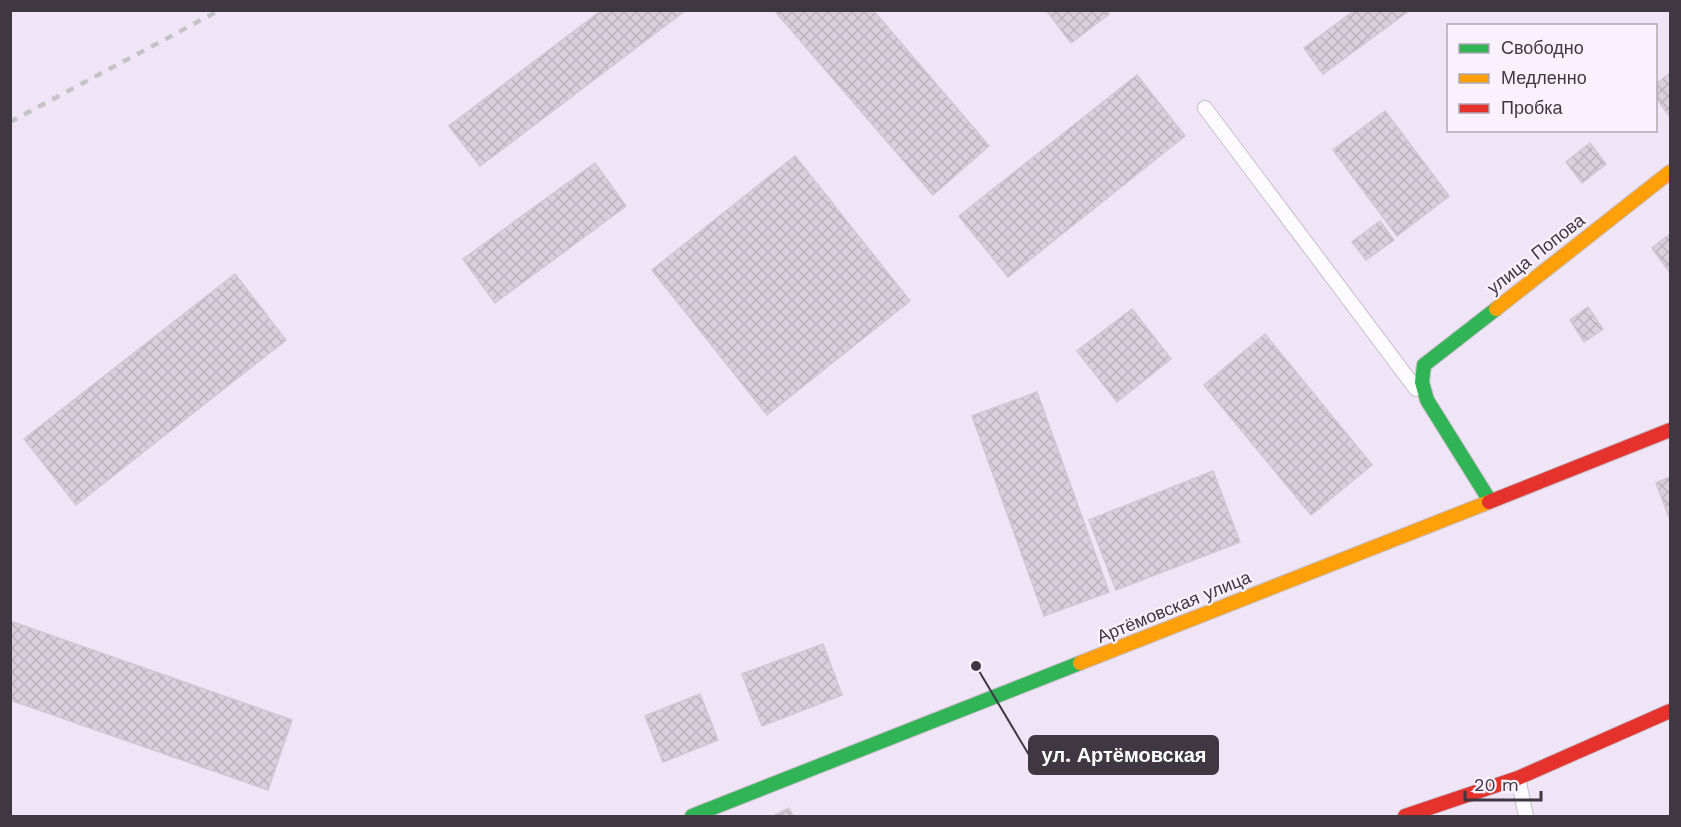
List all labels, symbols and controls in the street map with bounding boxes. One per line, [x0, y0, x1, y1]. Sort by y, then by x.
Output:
legend [1447, 24, 1657, 132]
text: Свободно [1501, 37, 1584, 58]
text: Медленно [1501, 67, 1587, 88]
text: Пробка [1501, 97, 1564, 118]
street label: улица Попова [1483, 208, 1589, 298]
street label: Артёмовская улица [1094, 566, 1255, 647]
callout: ул. Артёмовская [1029, 736, 1218, 774]
text: ул. Артёмовская [1042, 743, 1206, 767]
scale bar [1465, 764, 1542, 802]
text: 20 m [1474, 774, 1519, 795]

